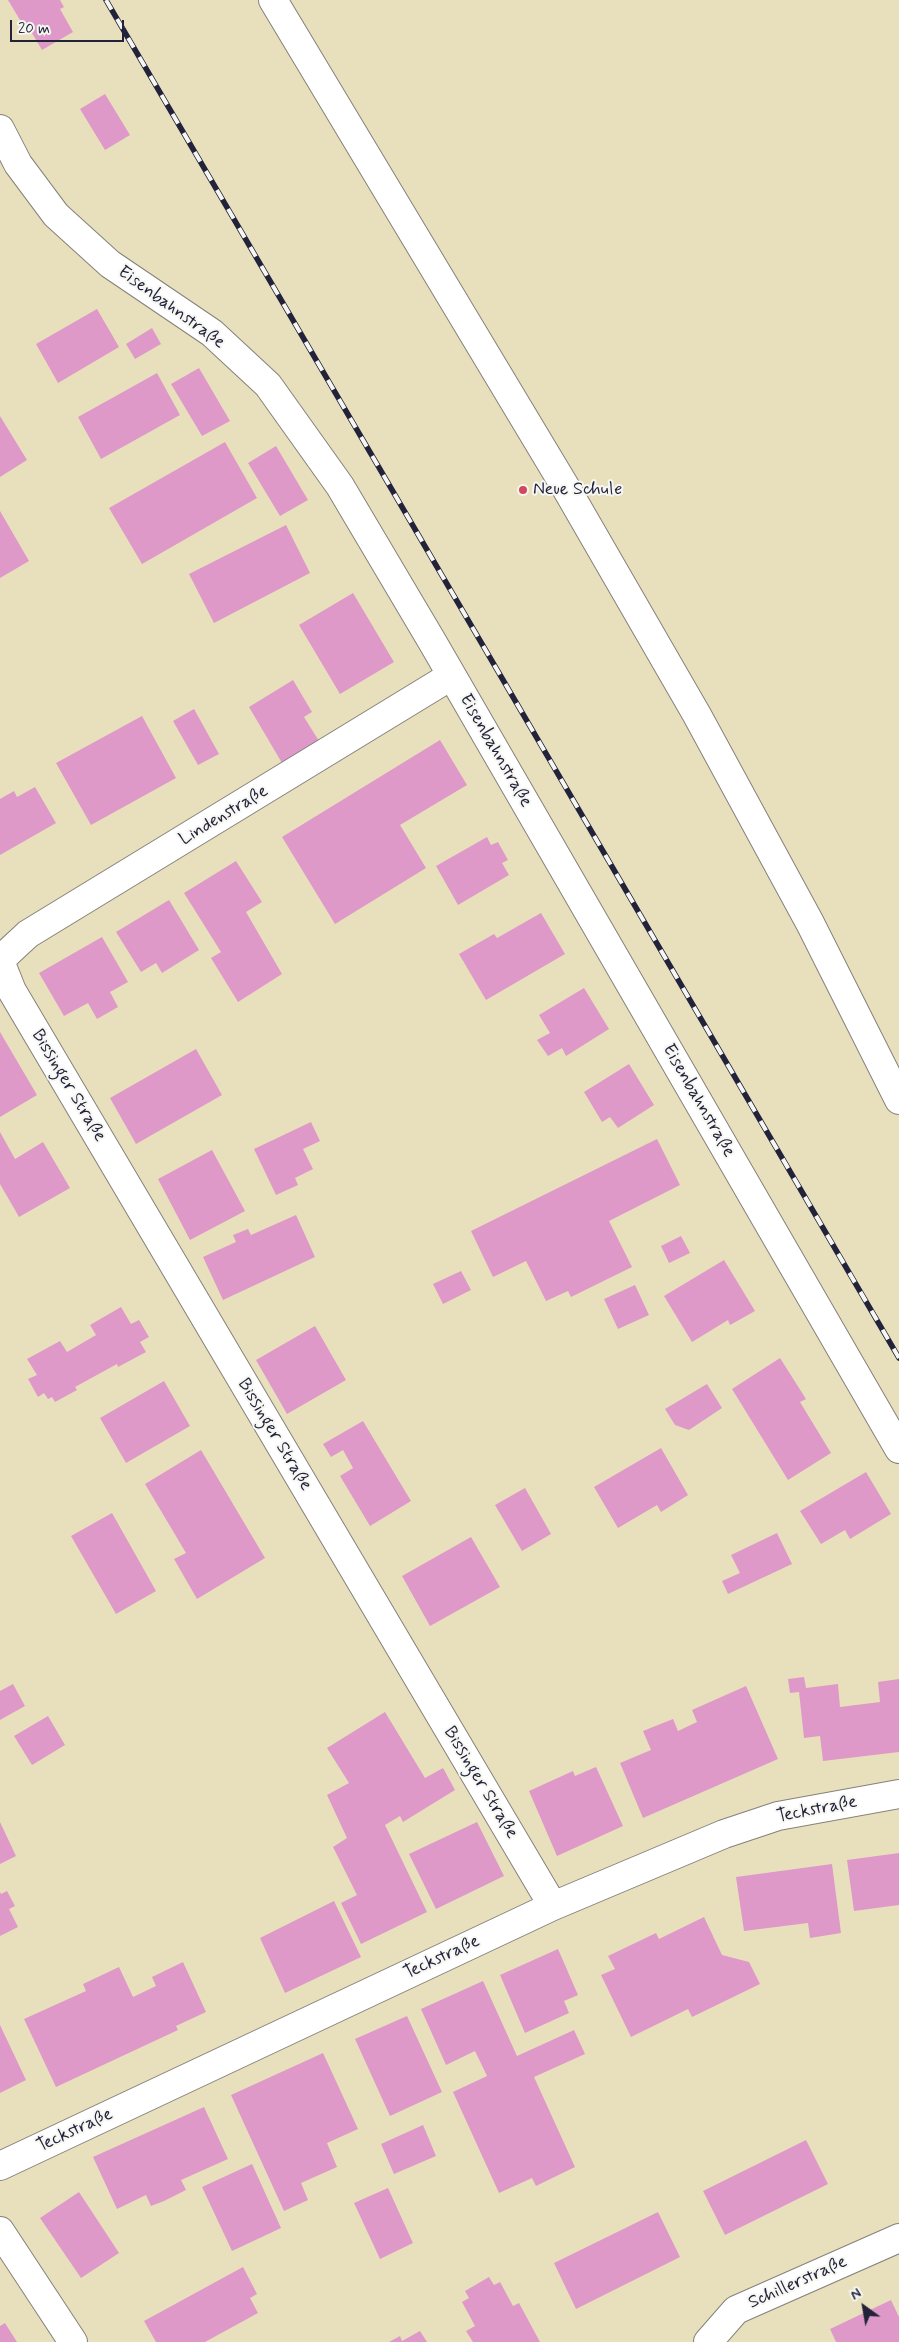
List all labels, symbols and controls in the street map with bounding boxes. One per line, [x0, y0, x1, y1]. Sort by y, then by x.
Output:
scale bar [12, 10, 126, 42]
text: 20 m [18, 19, 50, 39]
street label: Eisenbahnstraße [113, 262, 229, 354]
place label: Neue Schule [533, 479, 622, 501]
marker: Neue Schule [517, 484, 529, 496]
street label: Eisenbahnstraße [454, 690, 536, 812]
street label: Lindenstraße [176, 781, 272, 851]
street label: Bissinger Straße [26, 1026, 110, 1146]
street label: Eisenbahnstraße [657, 1040, 739, 1162]
street label: Bissinger Straße [232, 1375, 316, 1495]
street label: Bissinger Straße [438, 1723, 522, 1843]
street label: Teckstraße [775, 1792, 859, 1828]
street label: Teckstraße [401, 1931, 483, 1985]
street label: Teckstraße [34, 2104, 116, 2158]
street label: Schillerstraße [745, 2252, 851, 2314]
north arrow [839, 2282, 889, 2332]
text: N [847, 2284, 865, 2304]

